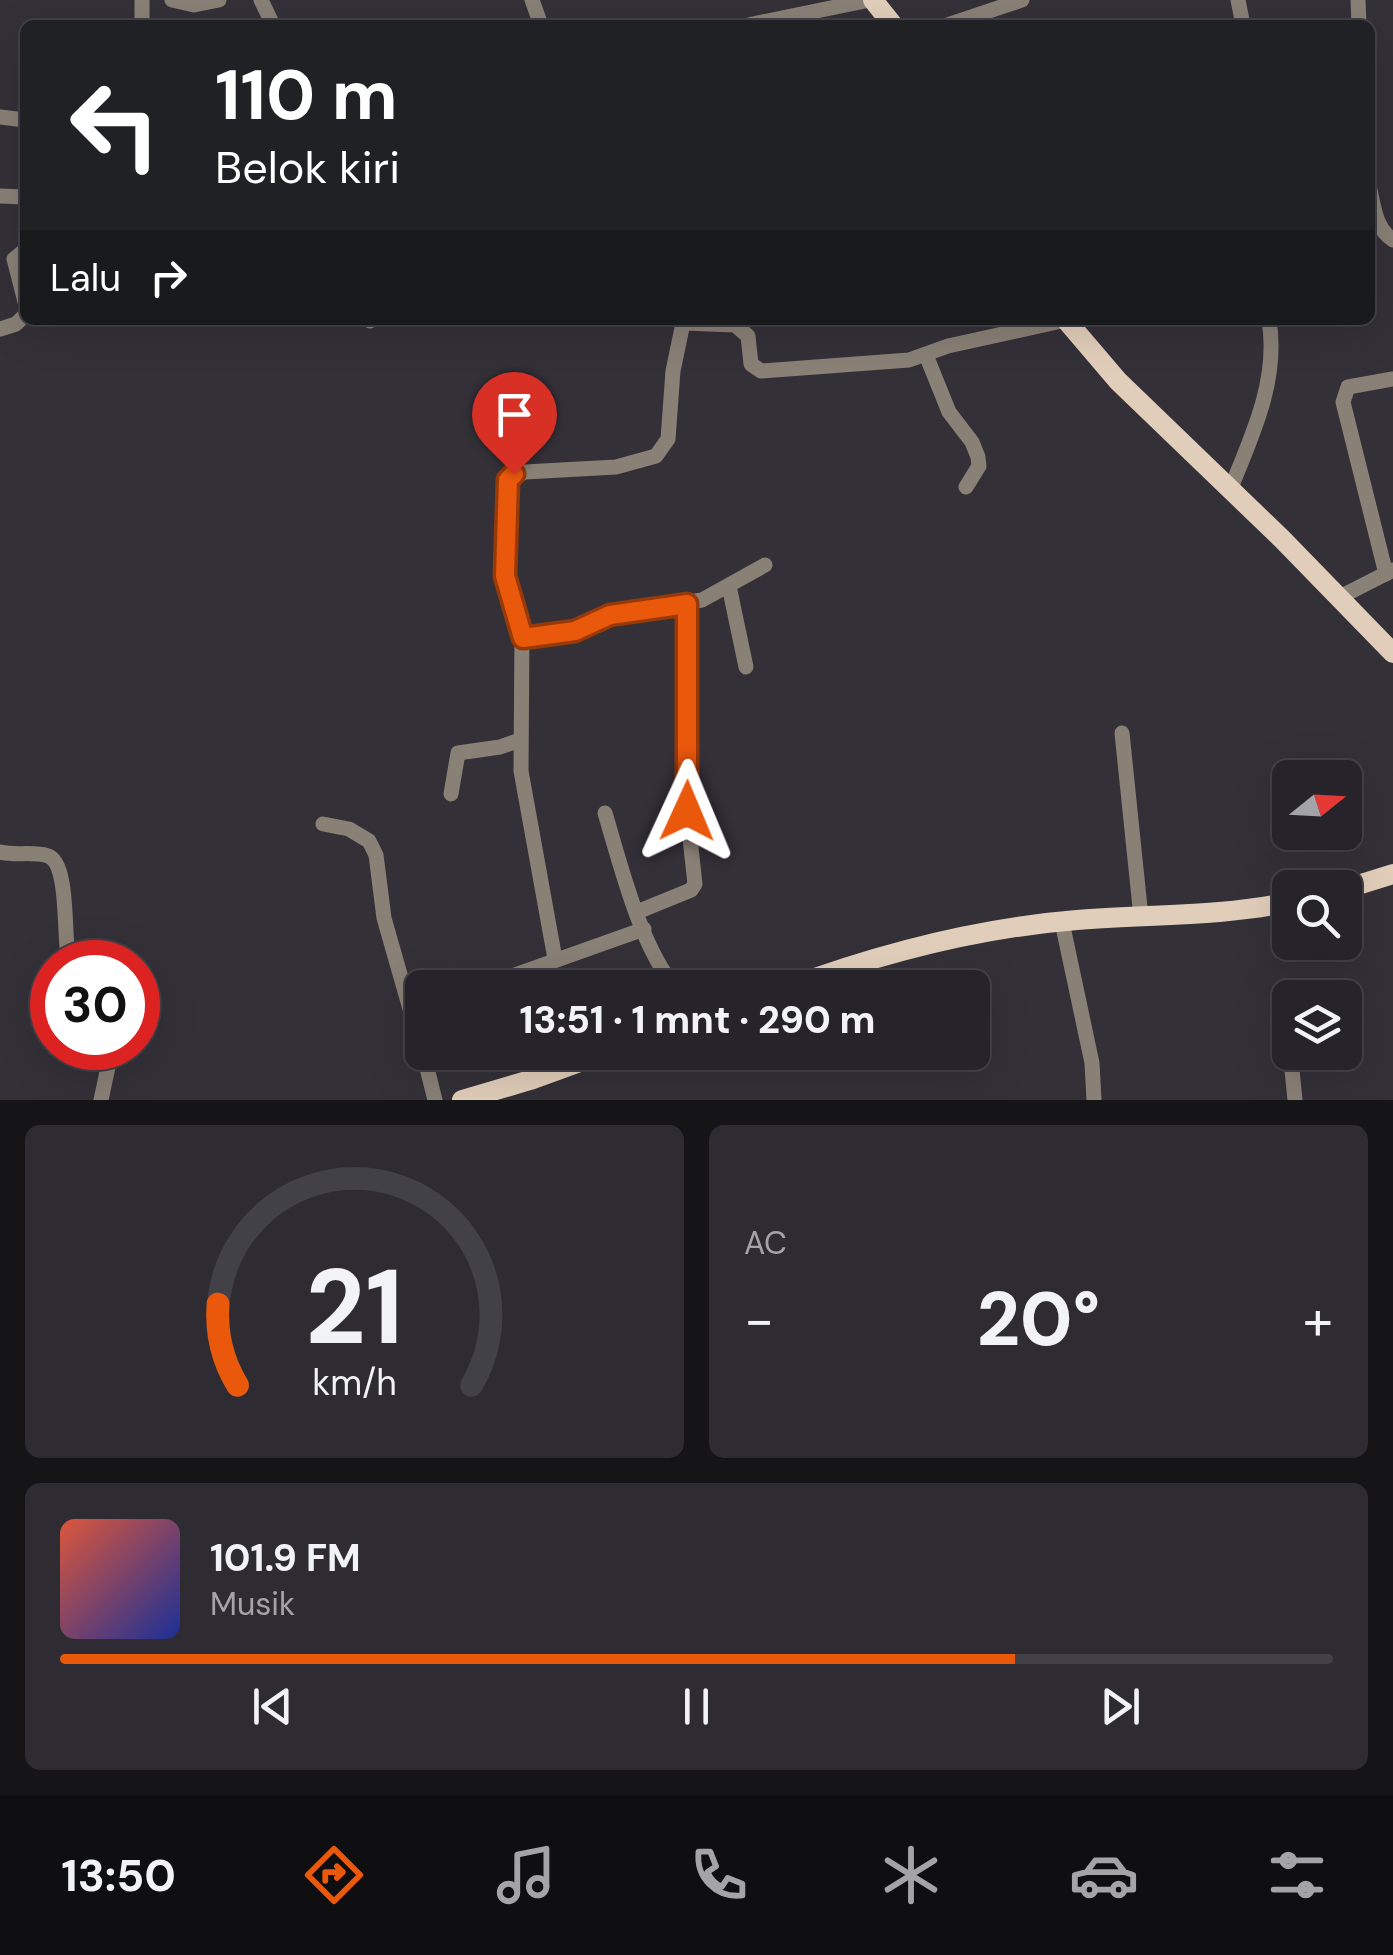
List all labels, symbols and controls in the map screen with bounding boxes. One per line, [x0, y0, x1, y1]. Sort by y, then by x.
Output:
text: 110 m [215, 50, 398, 141]
icon: left [50, 60, 180, 190]
text: Belok kiri [215, 138, 400, 197]
icon: right [141, 250, 196, 305]
text: Lalu [50, 253, 121, 303]
pin [472, 372, 557, 475]
icon: arrive [487, 387, 542, 442]
position arrow [635, 759, 739, 863]
north arrow [1272, 760, 1362, 850]
map controls [1272, 760, 1362, 1070]
button: search [1272, 870, 1362, 960]
speed limit sign: 30 [30, 940, 160, 1070]
button: layers [1272, 980, 1362, 1070]
text: 13:51 · 1 mnt · 290 m [520, 995, 875, 1045]
text: AC [744, 1222, 787, 1264]
text: 21 [306, 1240, 403, 1375]
text: 20° [977, 1271, 1100, 1368]
text: − [744, 1284, 774, 1356]
text: + [1303, 1284, 1333, 1356]
text: km/h [312, 1360, 397, 1406]
text: 101.9 FM [210, 1533, 361, 1583]
text: Musik [210, 1583, 295, 1625]
icon: previous [245, 1679, 300, 1734]
icon: pause [669, 1679, 724, 1734]
icon: next [1093, 1679, 1148, 1734]
icon: directions [299, 1840, 369, 1910]
icon: music [491, 1840, 561, 1910]
icon: phone [684, 1840, 754, 1910]
icon: climate [876, 1840, 946, 1910]
icon: car [1069, 1840, 1139, 1910]
icon: filters [1262, 1840, 1332, 1910]
text: 13:50 [61, 1846, 176, 1905]

